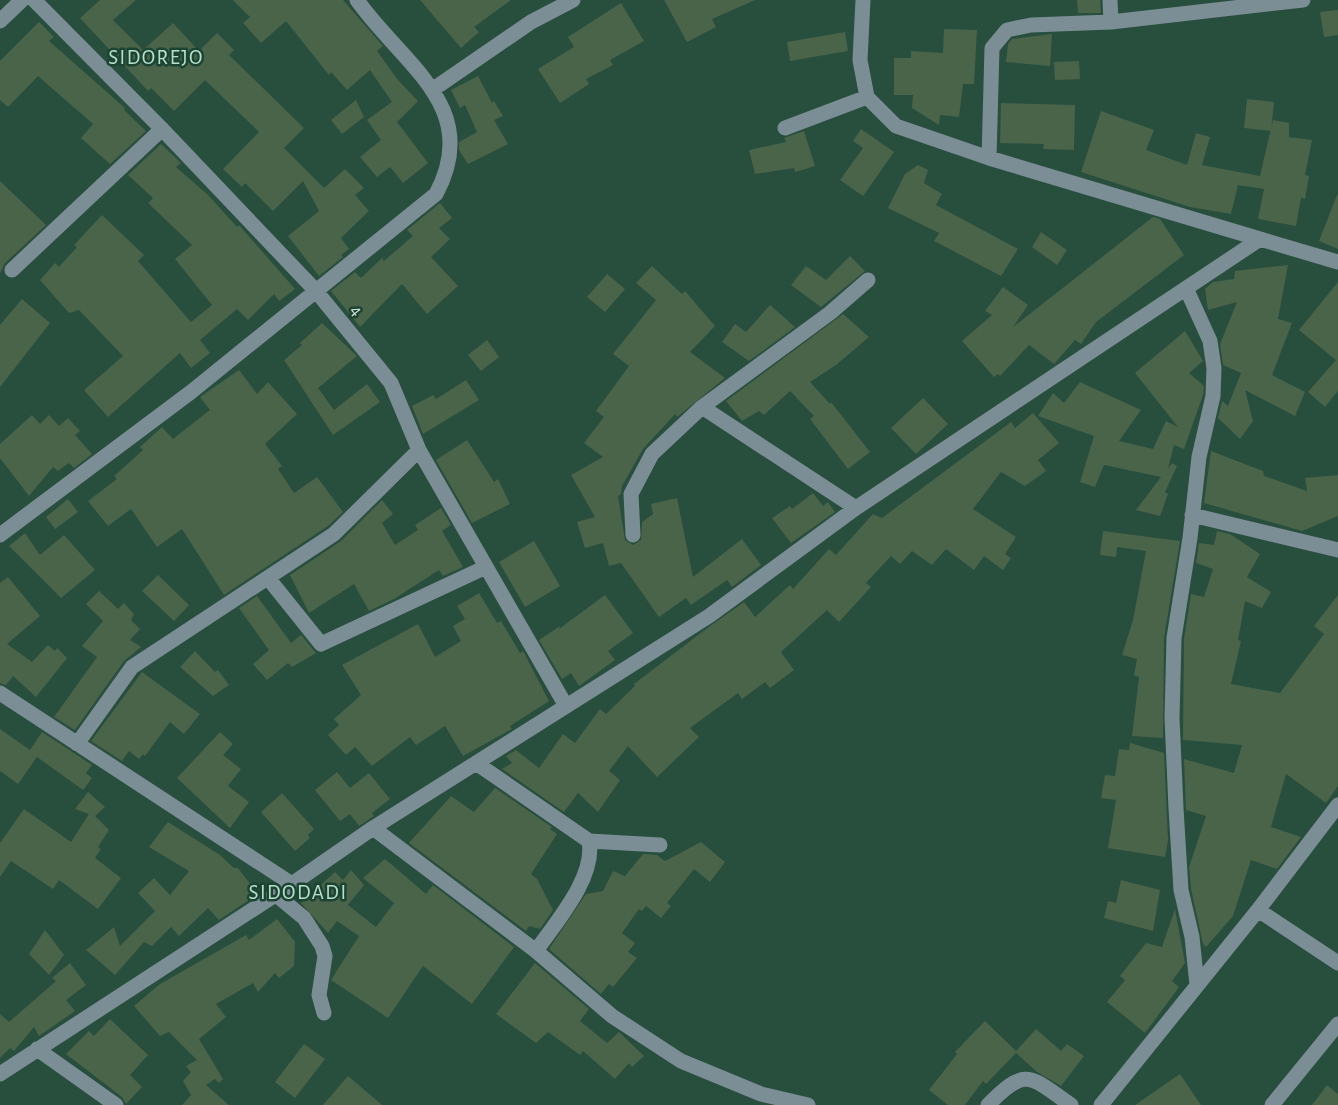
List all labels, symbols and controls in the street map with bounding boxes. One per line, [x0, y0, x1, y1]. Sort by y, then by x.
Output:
district label: SIDOREJO [108, 47, 204, 68]
street label: 4 [346, 302, 366, 320]
district label: SIDODADI [248, 882, 348, 903]

